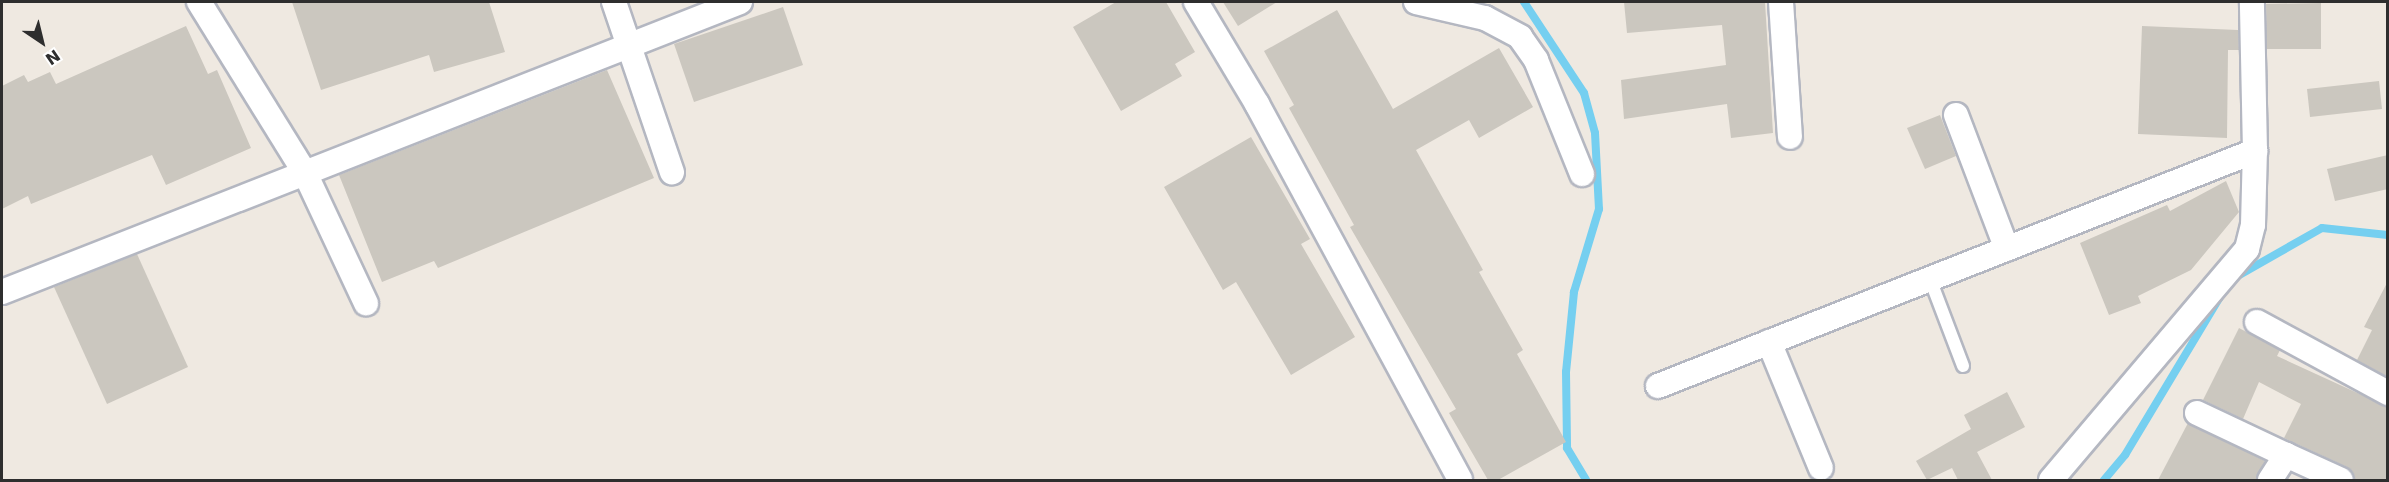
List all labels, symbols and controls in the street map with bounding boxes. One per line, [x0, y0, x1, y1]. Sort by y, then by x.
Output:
north arrow [12, 12, 72, 72]
text: N [42, 46, 64, 69]

